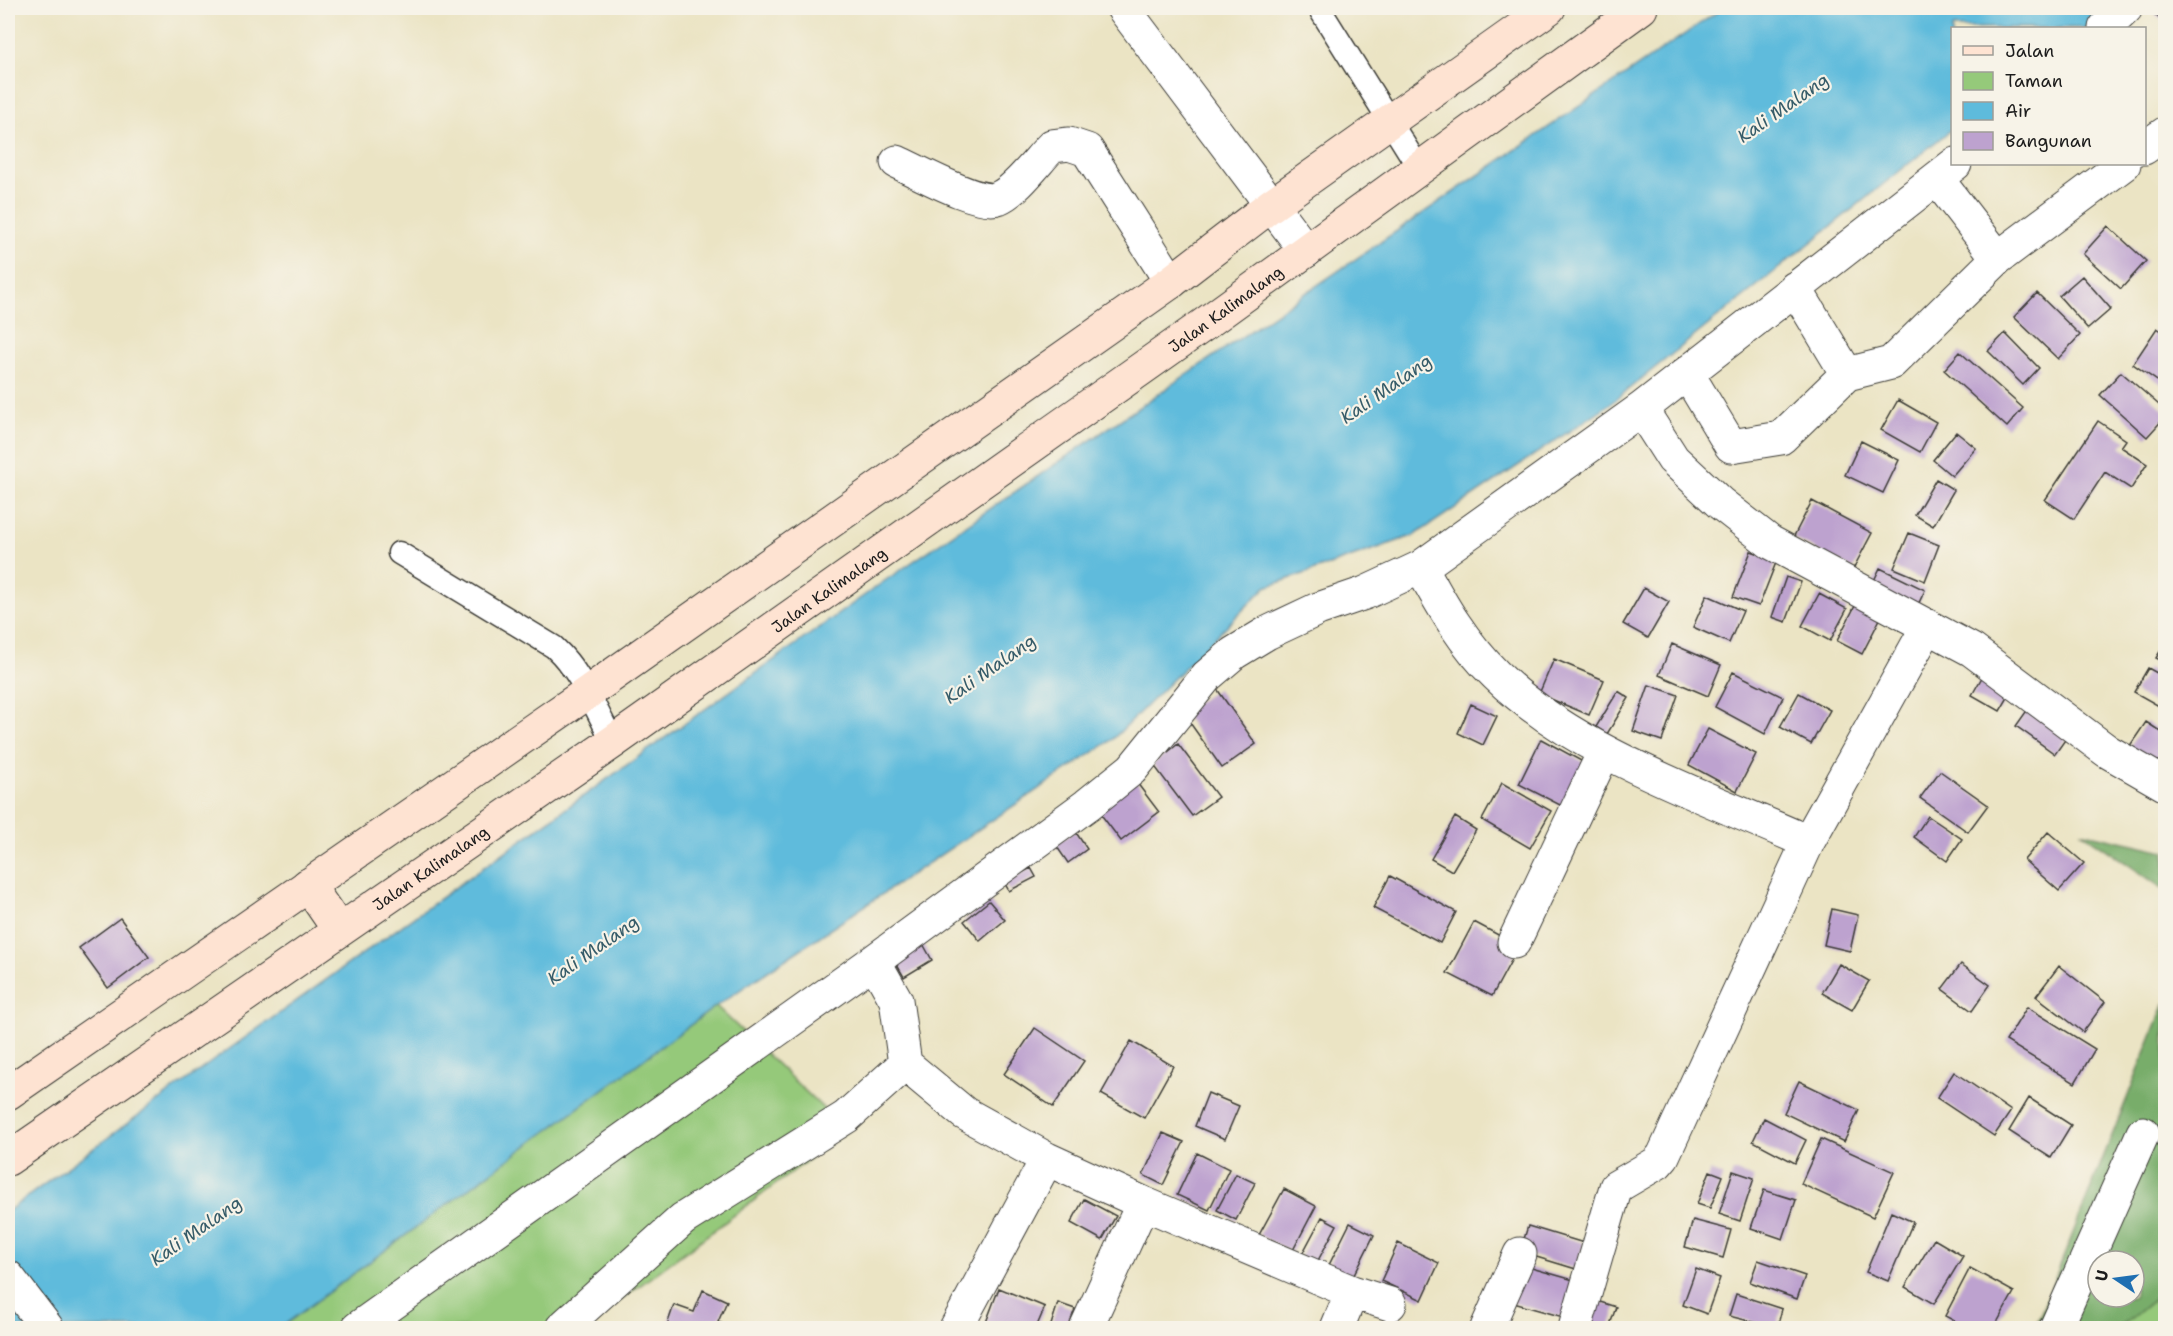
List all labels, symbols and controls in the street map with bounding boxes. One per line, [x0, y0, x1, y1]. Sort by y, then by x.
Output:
legend [1951, 27, 2146, 165]
text: Jalan [2005, 39, 2054, 63]
water label: Kali Malang [1732, 68, 1834, 148]
text: Taman [2005, 69, 2063, 93]
text: Air [2005, 99, 2031, 123]
text: Bangunan [2005, 129, 2092, 153]
street label: Jalan Kalimalang [1164, 261, 1287, 357]
water label: Kali Malang [1335, 349, 1437, 429]
street label: Jalan Kalimalang [767, 542, 891, 638]
water label: Kali Malang [939, 629, 1041, 709]
street label: Jalan Kalimalang [369, 821, 493, 916]
water label: Kali Malang [542, 910, 644, 990]
water label: Kali Malang [145, 1191, 247, 1271]
north arrow [2086, 1249, 2146, 1309]
text: U [2090, 1268, 2113, 1283]

